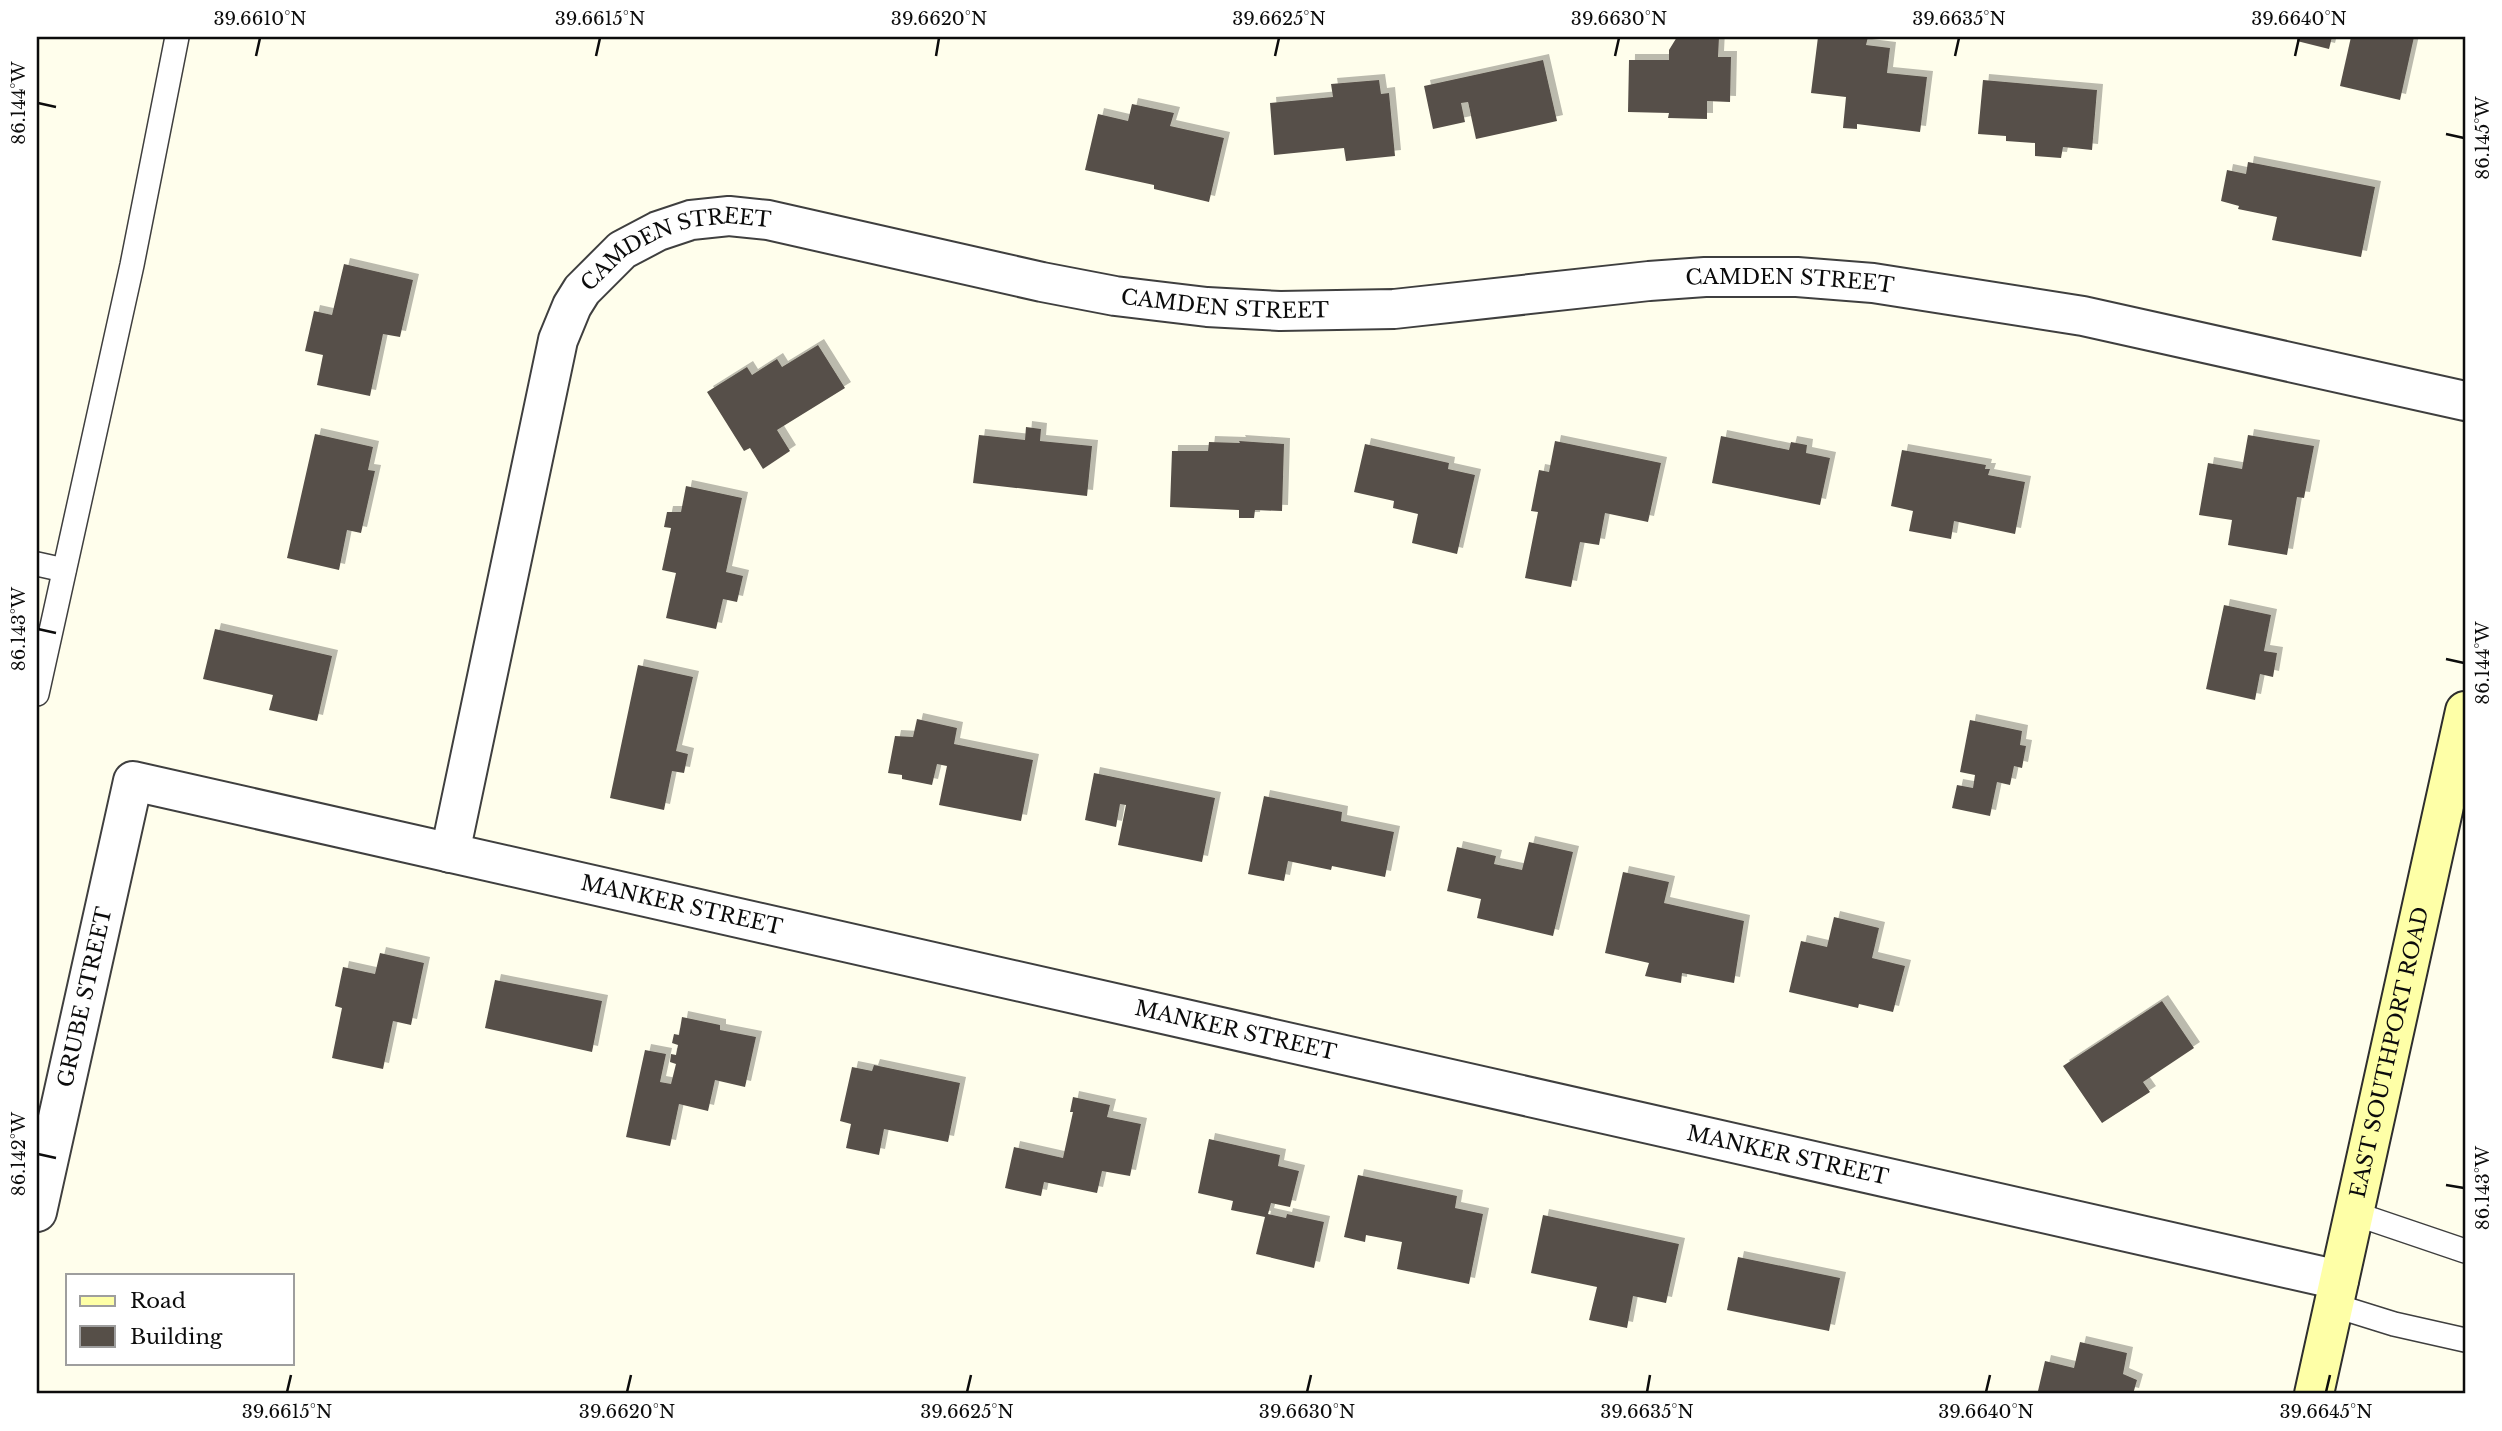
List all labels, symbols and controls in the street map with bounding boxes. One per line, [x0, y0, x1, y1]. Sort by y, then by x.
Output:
text: 39.6610°N [213, 8, 307, 30]
text: 39.6615°N [555, 8, 645, 30]
text: 39.6620°N [891, 8, 987, 30]
text: 39.6625°N [1232, 8, 1326, 30]
text: 39.6630°N [1571, 8, 1667, 30]
text: 39.6635°N [1912, 8, 2006, 30]
text: 39.6640°N [2251, 8, 2347, 30]
text: 86.144°W [8, 60, 30, 145]
text: 86.145°W [2472, 95, 2494, 180]
street label: CAMDEN STREET [575, 203, 772, 297]
street label: CAMDEN STREET [1685, 264, 1896, 299]
street label: CAMDEN STREET [1119, 284, 1329, 324]
text: 86.143°W [8, 586, 30, 671]
text: 86.144°W [2472, 620, 2494, 705]
street label: MANKER STREET [578, 870, 785, 940]
street label: EAST SOUTHPORT ROAD [2345, 904, 2434, 1200]
street label: GRUBE STREET [52, 905, 118, 1090]
street label: MANKER STREET [1132, 995, 1339, 1066]
text: 86.142°W [8, 1111, 30, 1196]
street label: MANKER STREET [1684, 1120, 1891, 1191]
text: 86.143°W [2472, 1145, 2494, 1230]
legend [66, 1274, 294, 1364]
text: Road [130, 1288, 186, 1314]
text: Building [130, 1324, 223, 1350]
text: 39.6615°N [242, 1401, 332, 1423]
text: 39.6620°N [579, 1401, 675, 1423]
text: 39.6625°N [920, 1401, 1014, 1423]
text: 39.6630°N [1259, 1401, 1355, 1423]
text: 39.6635°N [1600, 1401, 1694, 1423]
text: 39.6640°N [1938, 1401, 2034, 1423]
text: 39.6645°N [2279, 1401, 2373, 1423]

